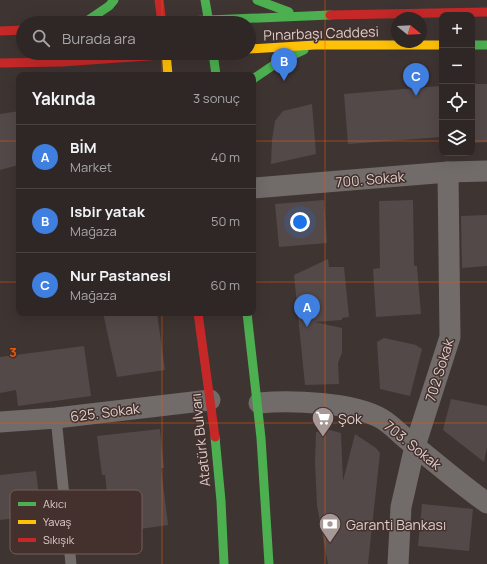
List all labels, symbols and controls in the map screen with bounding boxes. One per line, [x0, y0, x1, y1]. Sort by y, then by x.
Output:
north arrow [391, 12, 427, 48]
map controls [439, 12, 475, 156]
button: + [439, 12, 475, 48]
search box [16, 16, 256, 60]
street label: Pınarbaşı Caddesi [263, 21, 379, 45]
icon: search [30, 27, 52, 49]
text: Burada ara [62, 28, 136, 49]
pin: B [271, 48, 297, 81]
button: − [439, 48, 475, 84]
pin: C [403, 63, 429, 96]
button: locate [439, 84, 475, 120]
text: Yakında [32, 87, 96, 110]
text: 3 sonuç [193, 89, 240, 107]
button: layers [439, 120, 475, 156]
text: BİM [70, 137, 97, 158]
text: A [41, 148, 49, 166]
text: 40 m [211, 148, 240, 166]
text: Market [70, 158, 112, 176]
street label: 700. Sokak [335, 166, 406, 191]
text: Isbir yatak [70, 201, 145, 222]
text: B [41, 212, 49, 230]
text: 50 m [211, 212, 240, 230]
your location [290, 212, 310, 232]
text: Mağaza [70, 222, 117, 240]
text: Nur Pastanesi [70, 265, 171, 286]
text: C [40, 276, 50, 294]
text: 60 m [210, 276, 240, 294]
text: Mağaza [70, 286, 117, 304]
pin: A [294, 294, 320, 327]
street label: 702 Sokak [420, 335, 458, 404]
text: 3 [9, 343, 17, 361]
street label: Atatürk Bulvarı [186, 392, 214, 488]
street label: 625. Sokak [69, 398, 142, 426]
supermarket icon: Şok [310, 405, 336, 438]
place label: Şok [338, 409, 363, 428]
street label: 703. Sokak [381, 416, 446, 475]
legend [10, 490, 142, 554]
text: Akıcı [43, 496, 67, 511]
bank icon: Garanti Bankası [317, 511, 343, 544]
text: Yavaş [43, 514, 71, 529]
place label: Garanti Bankası [346, 515, 446, 534]
text: Sıkışık [43, 532, 75, 547]

